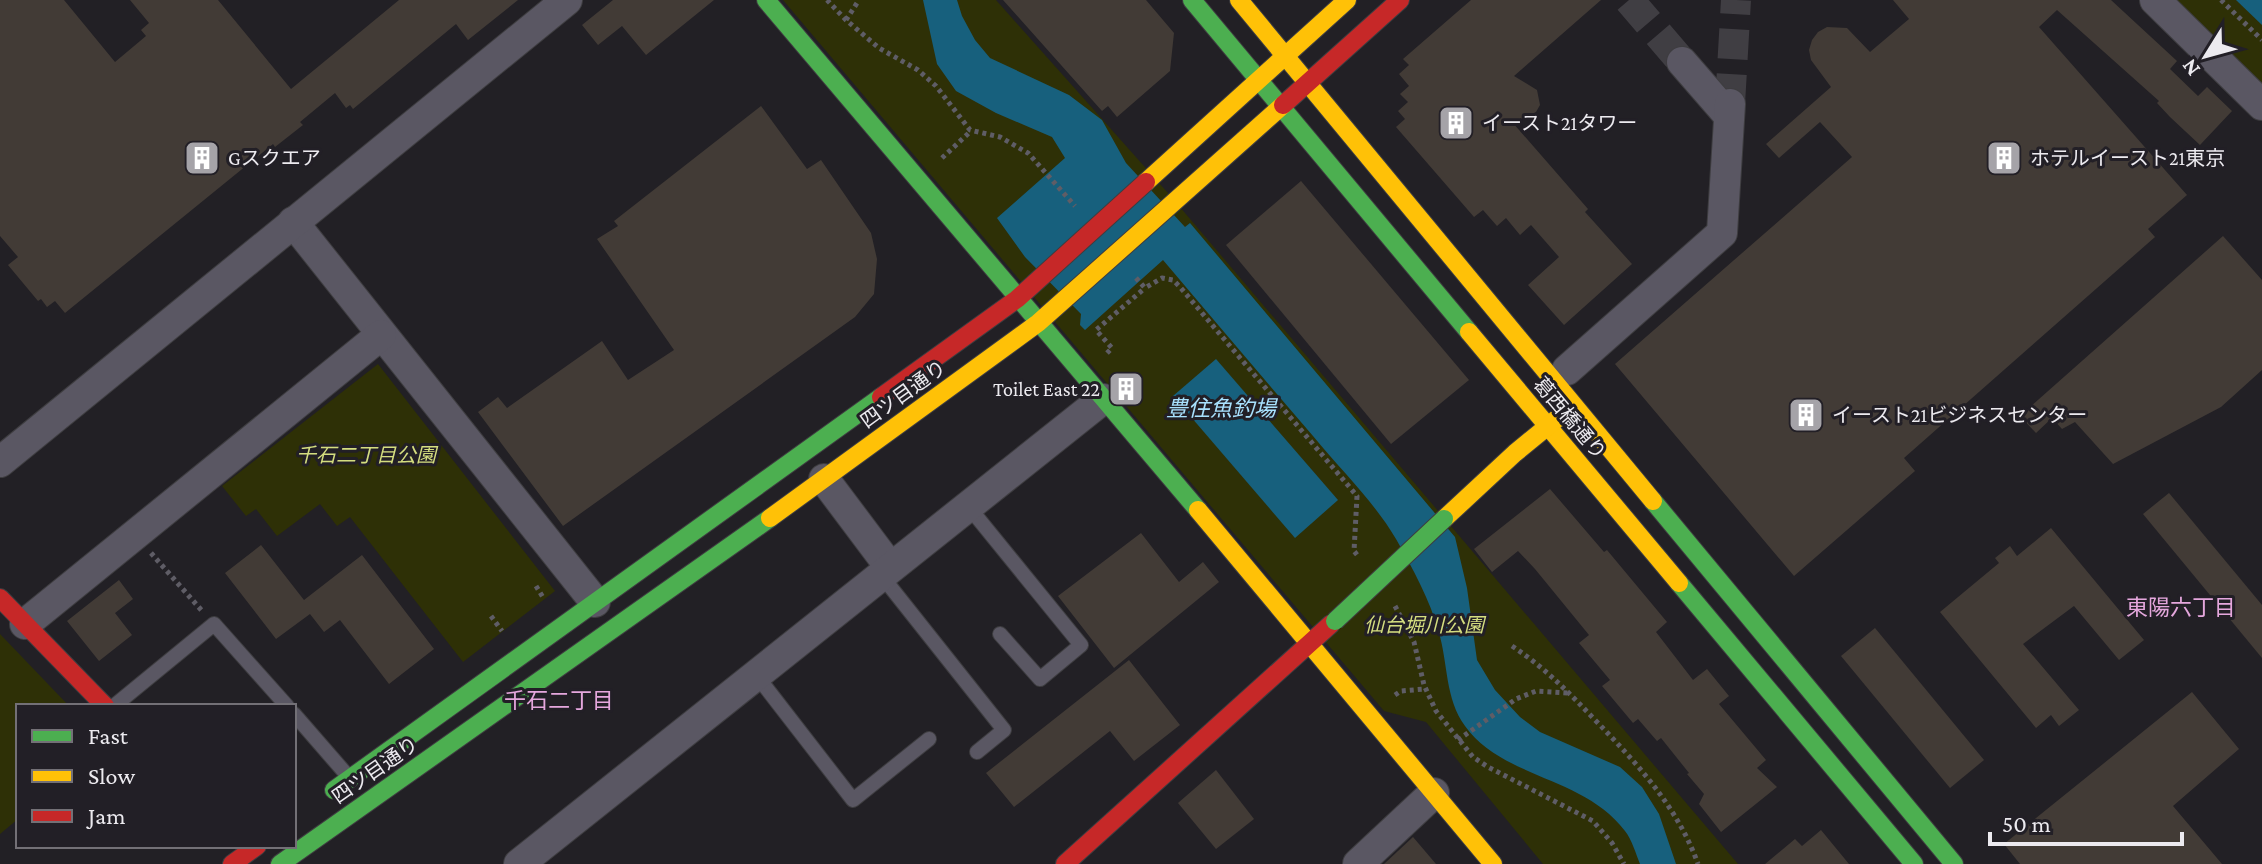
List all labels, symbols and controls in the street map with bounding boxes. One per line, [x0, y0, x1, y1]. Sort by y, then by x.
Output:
north arrow [2166, 16, 2246, 96]
text: N [2176, 54, 2205, 81]
building icon: イースト21タワー [1437, 104, 1475, 142]
place label: イースト21タワー [1482, 112, 1637, 134]
building icon: Gスクエア [183, 139, 221, 177]
building icon: ホテルイースト21東京 [1985, 139, 2023, 177]
place label: Gスクエア [228, 147, 321, 169]
place label: ホテルイースト21東京 [2030, 147, 2225, 169]
street label: 四ツ目通り [856, 356, 950, 432]
building icon: Toilet East 22 [1107, 370, 1145, 408]
street label: 葛西橋通り [1529, 373, 1611, 463]
place label: Toilet East 22 [993, 378, 1100, 400]
water label: 豊住魚釣場 [1166, 396, 1279, 421]
building icon: イースト21ビジネスセンター [1787, 396, 1825, 434]
place label: イースト21ビジネスセンター [1832, 404, 2087, 426]
park label: 千石二丁目公園 [296, 444, 439, 466]
district label: 東陽六丁目 [2126, 595, 2236, 620]
park label: 仙台堀川公園 [1364, 614, 1487, 636]
district label: 千石二丁目 [504, 688, 614, 713]
legend [16, 704, 296, 848]
text: Fast [88, 722, 129, 749]
street label: 四ツ目通り [328, 732, 422, 808]
text: Slow [88, 762, 135, 789]
scale bar [1990, 796, 2182, 846]
text: Jam [86, 802, 126, 829]
text: 50 m [2002, 810, 2051, 837]

